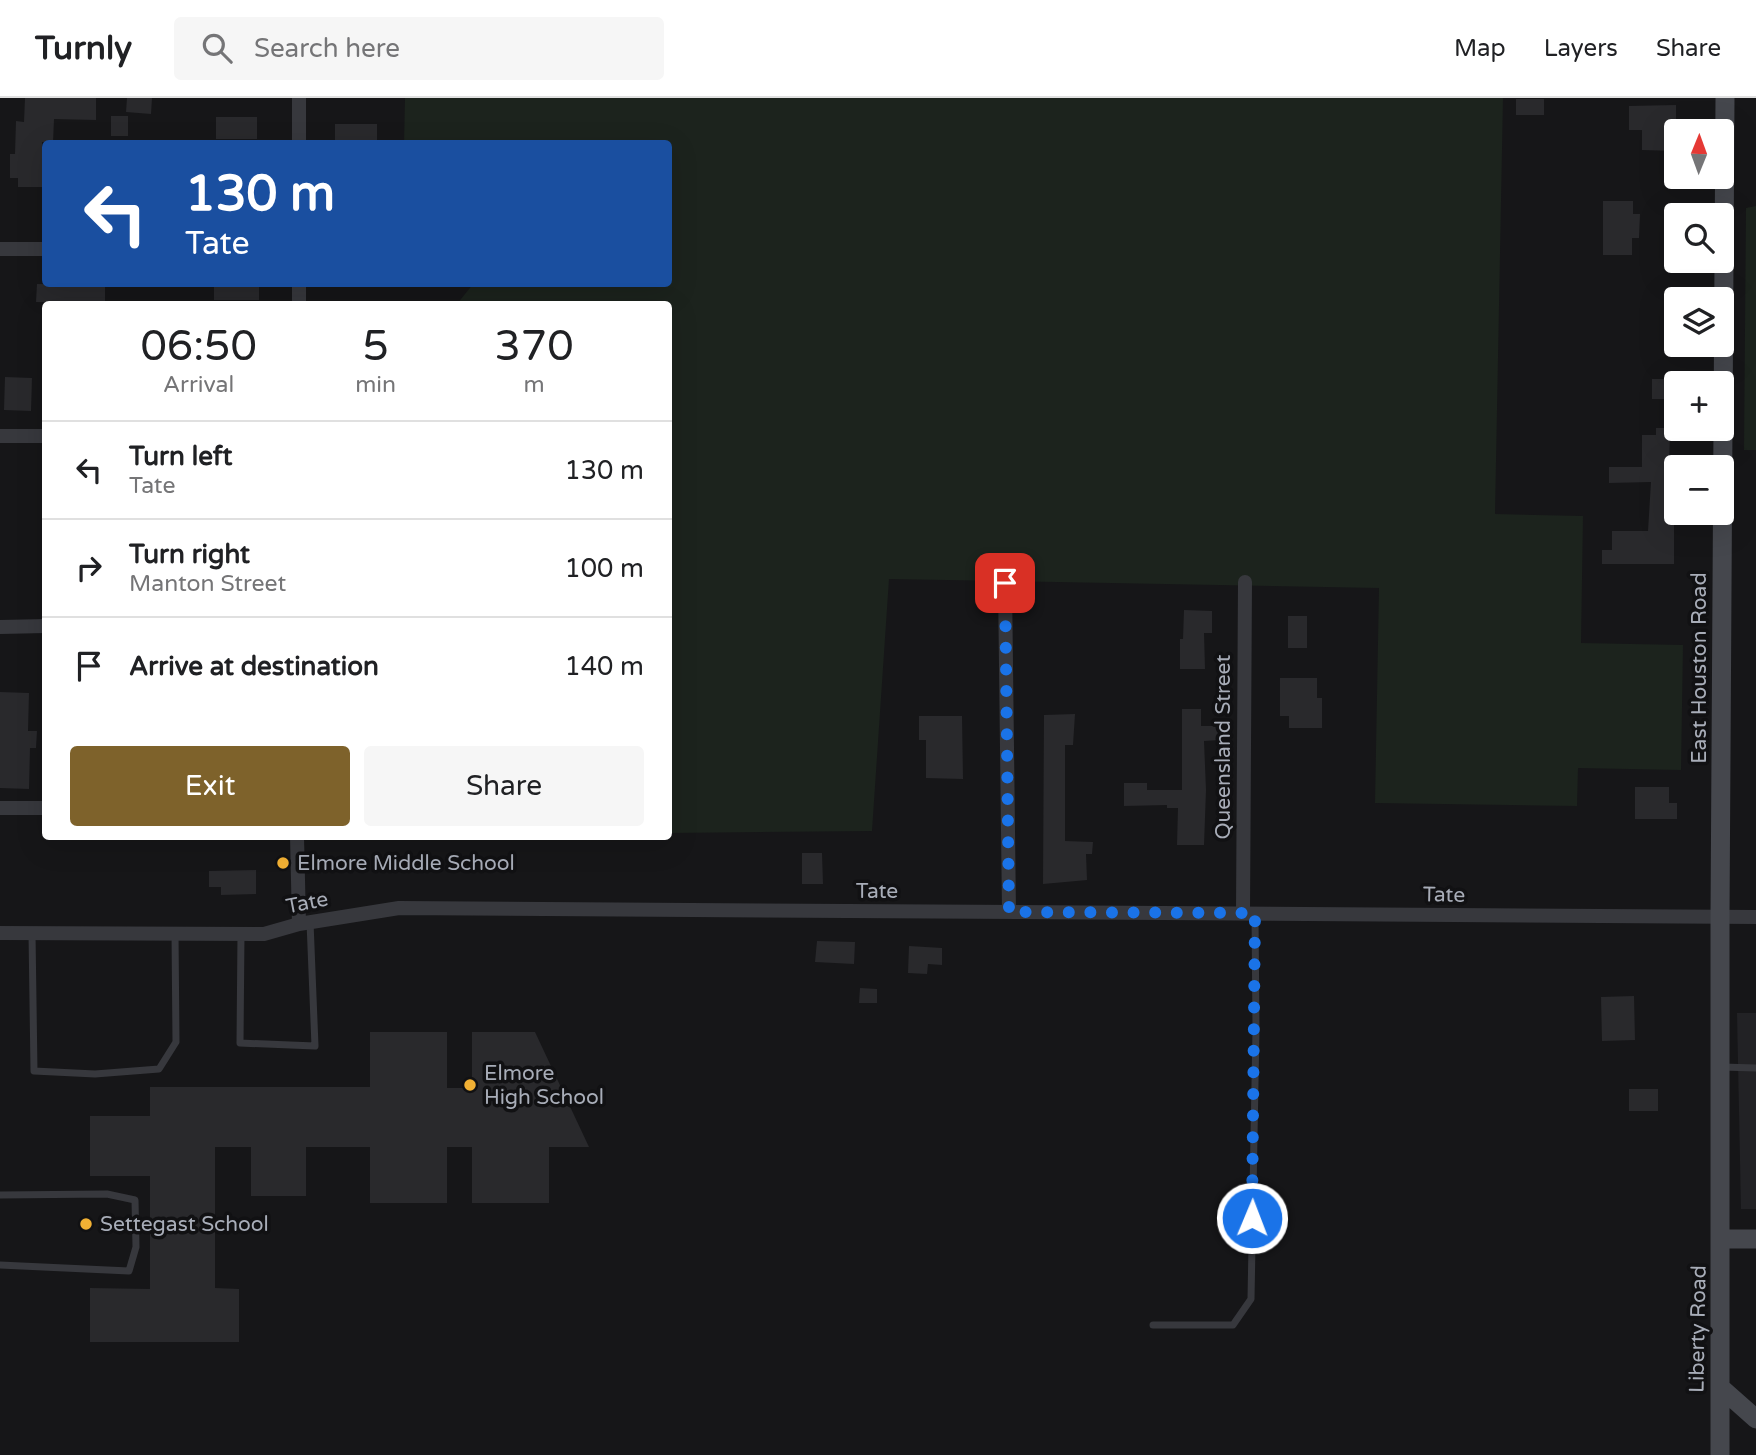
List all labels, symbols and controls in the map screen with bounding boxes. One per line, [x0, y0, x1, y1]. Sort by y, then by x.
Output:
search box [174, 17, 664, 80]
text: Turnly [35, 29, 132, 68]
icon: search [198, 29, 236, 67]
text: Search here [254, 33, 400, 64]
text: Map [1454, 34, 1506, 63]
text: Layers [1544, 34, 1618, 63]
text: Share [1656, 34, 1721, 63]
north arrow [1664, 119, 1734, 189]
map controls [1664, 119, 1734, 525]
text: 130 m [185, 165, 335, 224]
icon: left [70, 168, 161, 259]
button: search [1664, 203, 1734, 273]
text: Tate [185, 225, 250, 263]
button: layers [1664, 287, 1734, 357]
text: 06:50 [140, 321, 257, 372]
text: 5 [362, 321, 389, 372]
text: 370 [494, 321, 574, 372]
text: Arrival [163, 371, 234, 399]
text: min [355, 371, 396, 399]
text: m [523, 371, 545, 399]
button: + [1664, 371, 1734, 441]
text: Turn left [129, 441, 232, 472]
icon: left [70, 451, 108, 489]
text: 130 m [564, 455, 644, 486]
button: − [1664, 455, 1734, 525]
text: Tate [129, 472, 175, 500]
text: Turn right [129, 539, 250, 570]
icon: right [70, 549, 108, 587]
text: 100 m [564, 553, 644, 584]
pin [975, 553, 1035, 613]
icon: arrive [986, 564, 1024, 602]
text: Manton Street [129, 570, 286, 598]
street label: East Houston Road [1687, 572, 1712, 764]
icon: arrive [70, 647, 108, 685]
text: Arrive at destination [129, 651, 379, 682]
text: 140 m [564, 651, 644, 682]
street label: Queensland Street [1211, 655, 1236, 839]
button: Exit [70, 746, 350, 826]
button: Share [364, 746, 644, 826]
place label: Elmore Middle School [297, 851, 515, 876]
marker: Elmore Middle School [275, 855, 291, 871]
street label: Tate [856, 879, 898, 904]
street label: Tate [1423, 882, 1466, 908]
street label: Tate [284, 887, 330, 919]
place label: Elmore High School [484, 1061, 604, 1110]
marker: Elmore High School [462, 1077, 478, 1093]
position arrow [1215, 1181, 1289, 1255]
place label: Settegast School [100, 1212, 269, 1237]
marker: Settegast School [78, 1216, 94, 1232]
street label: Liberty Road [1684, 1265, 1712, 1393]

